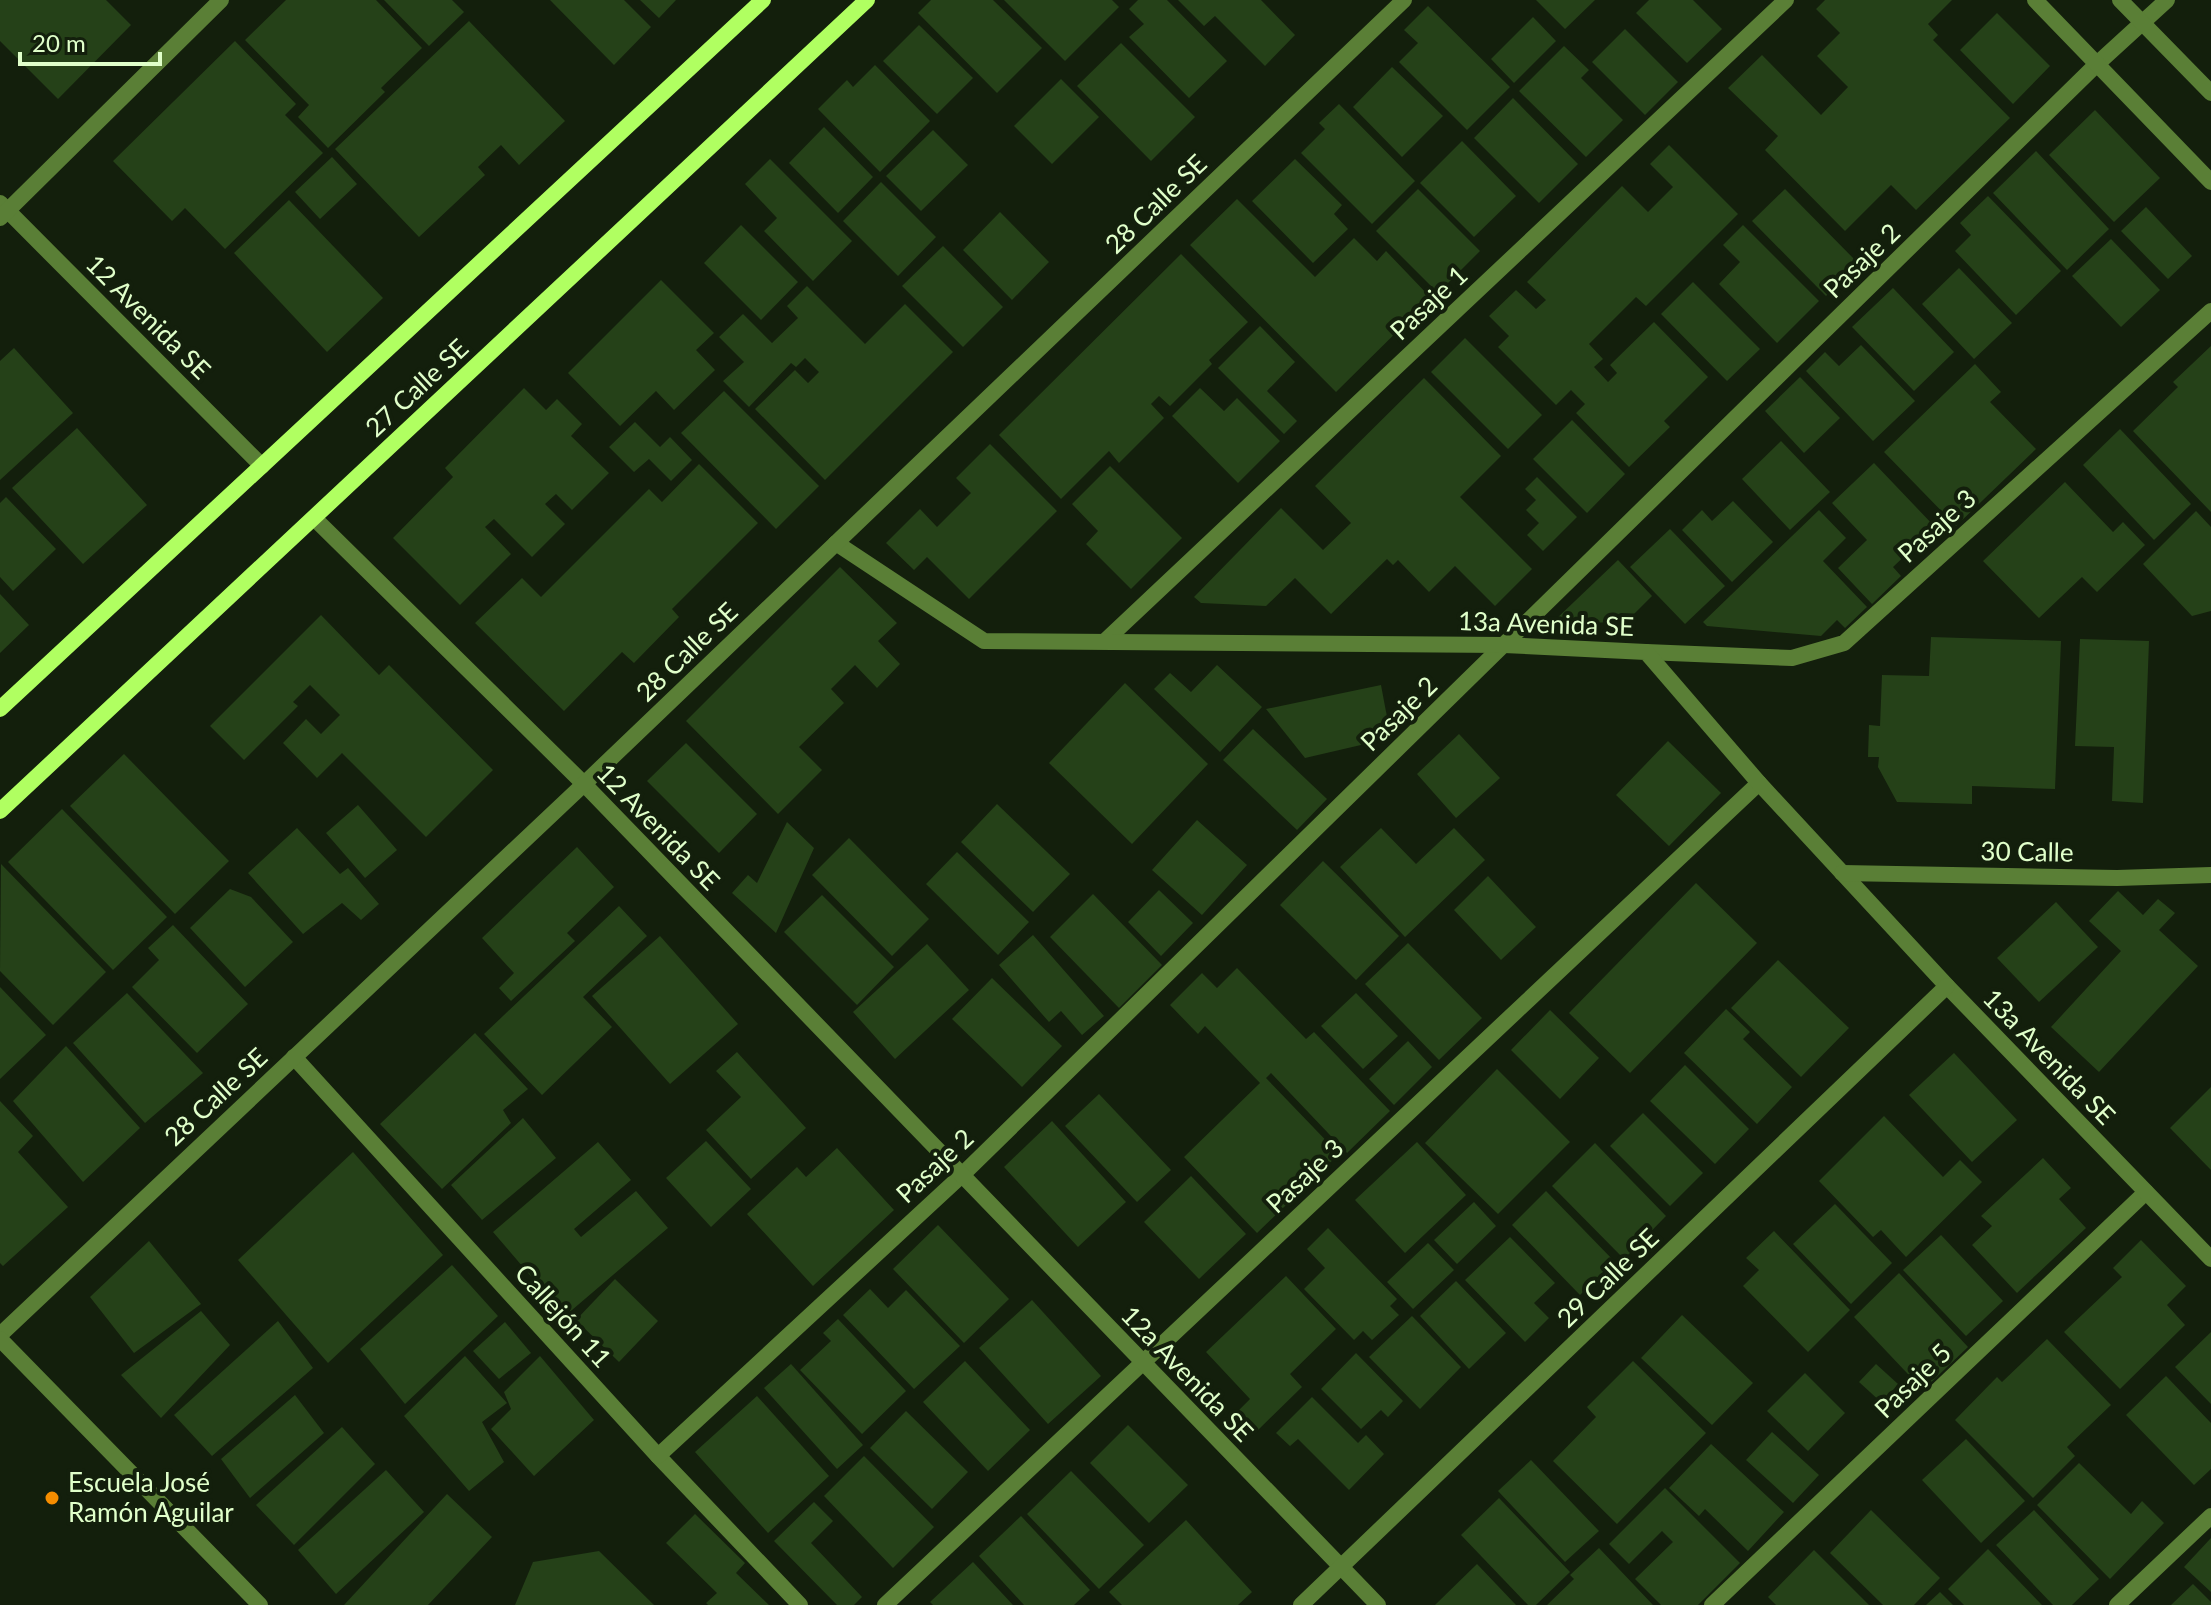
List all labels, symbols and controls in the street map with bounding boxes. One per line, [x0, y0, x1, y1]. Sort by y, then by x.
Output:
scale bar [20, 16, 160, 66]
text: 20 m [32, 28, 86, 57]
street label: 28 Calle SE [1098, 147, 1213, 260]
street label: Pasaje 2 [1816, 216, 1906, 304]
street label: 12 Avenida SE [80, 247, 218, 385]
street label: Pasaje 1 [1383, 259, 1474, 346]
street label: 27 Calle SE [358, 332, 474, 443]
street label: Pasaje 3 [1891, 482, 1982, 569]
street label: 28 Calle SE [629, 595, 744, 708]
street label: 13a Avenida SE [1457, 604, 1635, 642]
street label: Pasaje 2 [1353, 669, 1443, 757]
street label: 12 Avenida SE [590, 756, 727, 896]
street label: 30 Calle [1980, 834, 2074, 868]
street label: 13a Avenida SE [1977, 982, 2122, 1131]
street label: 28 Calle SE [157, 1041, 273, 1152]
street label: Pasaje 2 [889, 1122, 980, 1209]
street label: Pasaje 3 [1259, 1132, 1350, 1219]
street label: 29 Calle SE [1550, 1221, 1665, 1334]
street label: Callejón 11 [509, 1257, 619, 1374]
street label: 12a Avenida SE [1115, 1299, 1260, 1448]
street label: Pasaje 5 [1867, 1336, 1957, 1424]
place label: Escuela José Ramón Aguilar [68, 1466, 234, 1528]
marker: Escuela José Ramón Aguilar [43, 1489, 61, 1507]

